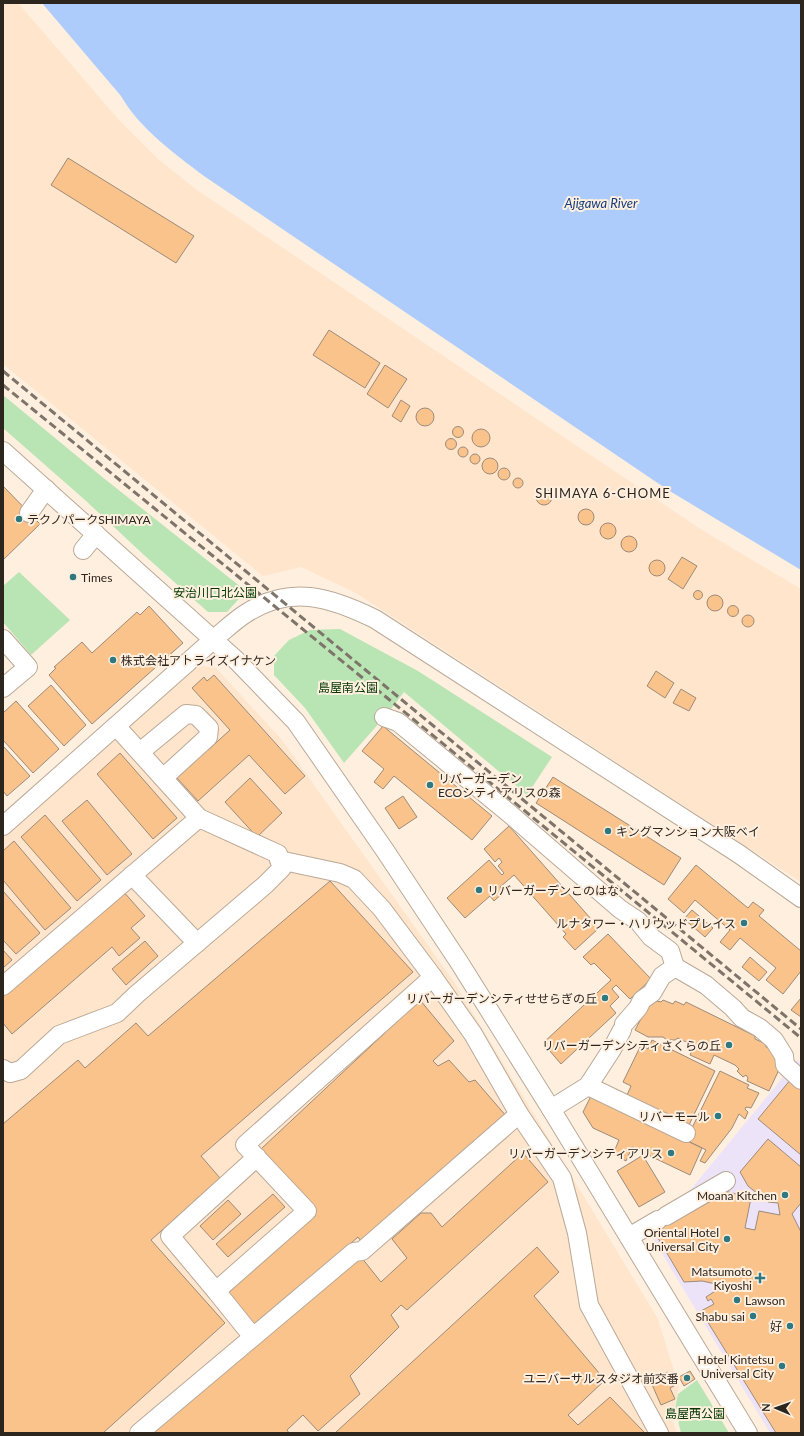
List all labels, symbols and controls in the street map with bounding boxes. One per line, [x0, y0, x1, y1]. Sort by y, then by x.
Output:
water label: Ajigawa River [563, 195, 638, 211]
district label: SHIMAYA 6-CHOME [535, 485, 671, 501]
place label: テクノパークSHIMAYA [27, 512, 151, 527]
marker: テクノパークSHIMAYA [14, 514, 24, 524]
place label: Times [81, 570, 112, 585]
marker: Times [68, 572, 78, 582]
park label: 安治川口北公園 [173, 585, 257, 600]
place label: 株式会社アトライズイナケン [121, 653, 276, 668]
marker: 株式会社アトライズイナケン [108, 655, 118, 665]
park label: 島屋南公園 [318, 680, 378, 695]
place label: リバーガーデン ECOシティ アリスの森 [438, 771, 561, 800]
marker: リバーガーデン ECOシティ アリスの森 [425, 780, 435, 790]
place label: キングマンション大阪ベイ [616, 824, 760, 839]
marker: キングマンション大阪ベイ [603, 826, 613, 836]
place label: リバーガーデンこのはな [487, 883, 619, 898]
marker: リバーガーデンこのはな [474, 885, 484, 895]
place label: ルナタワー・ハリウッドプレイス [556, 916, 736, 931]
marker: ルナタワー・ハリウッドプレイス [739, 918, 749, 928]
place label: リバーガーデンシティせせらぎの丘 [406, 991, 597, 1006]
marker: リバーガーデンシティせせらぎの丘 [600, 993, 610, 1003]
place label: リバーガーデンシティさくらの丘 [542, 1038, 721, 1053]
marker: リバーガーデンシティさくらの丘 [724, 1040, 734, 1050]
place label: リバーモール [638, 1109, 710, 1124]
marker: リバーモール [713, 1111, 723, 1121]
place label: リバーガーデンシティアリス [508, 1146, 663, 1161]
marker: リバーガーデンシティアリス [666, 1148, 676, 1158]
place label: Moana Kitchen [697, 1188, 777, 1203]
marker: Moana Kitchen [780, 1190, 790, 1200]
place label: Oriental Hotel Universal City [644, 1225, 720, 1254]
marker: Oriental Hotel Universal City [722, 1234, 732, 1244]
place label: Matsumoto Kiyoshi [691, 1264, 752, 1293]
marker: Matsumoto Kiyoshi [755, 1273, 765, 1283]
place label: Lawson [745, 1293, 785, 1308]
marker: Lawson [732, 1295, 742, 1305]
place label: Shabu sai [695, 1309, 745, 1324]
marker: Shabu sai [748, 1311, 758, 1321]
place label: 好 [770, 1319, 782, 1334]
marker: 好 [785, 1321, 795, 1331]
place label: Hotel Kintetsu Universal City [698, 1352, 775, 1381]
marker: Hotel Kintetsu Universal City [777, 1361, 787, 1371]
place label: ユニバーサルスタジオ前交番 [523, 1371, 679, 1386]
marker: ユニバーサルスタジオ前交番 [682, 1373, 692, 1383]
north arrow [756, 1388, 796, 1428]
text: N [759, 1403, 772, 1412]
park label: 島屋西公園 [665, 1406, 725, 1421]

